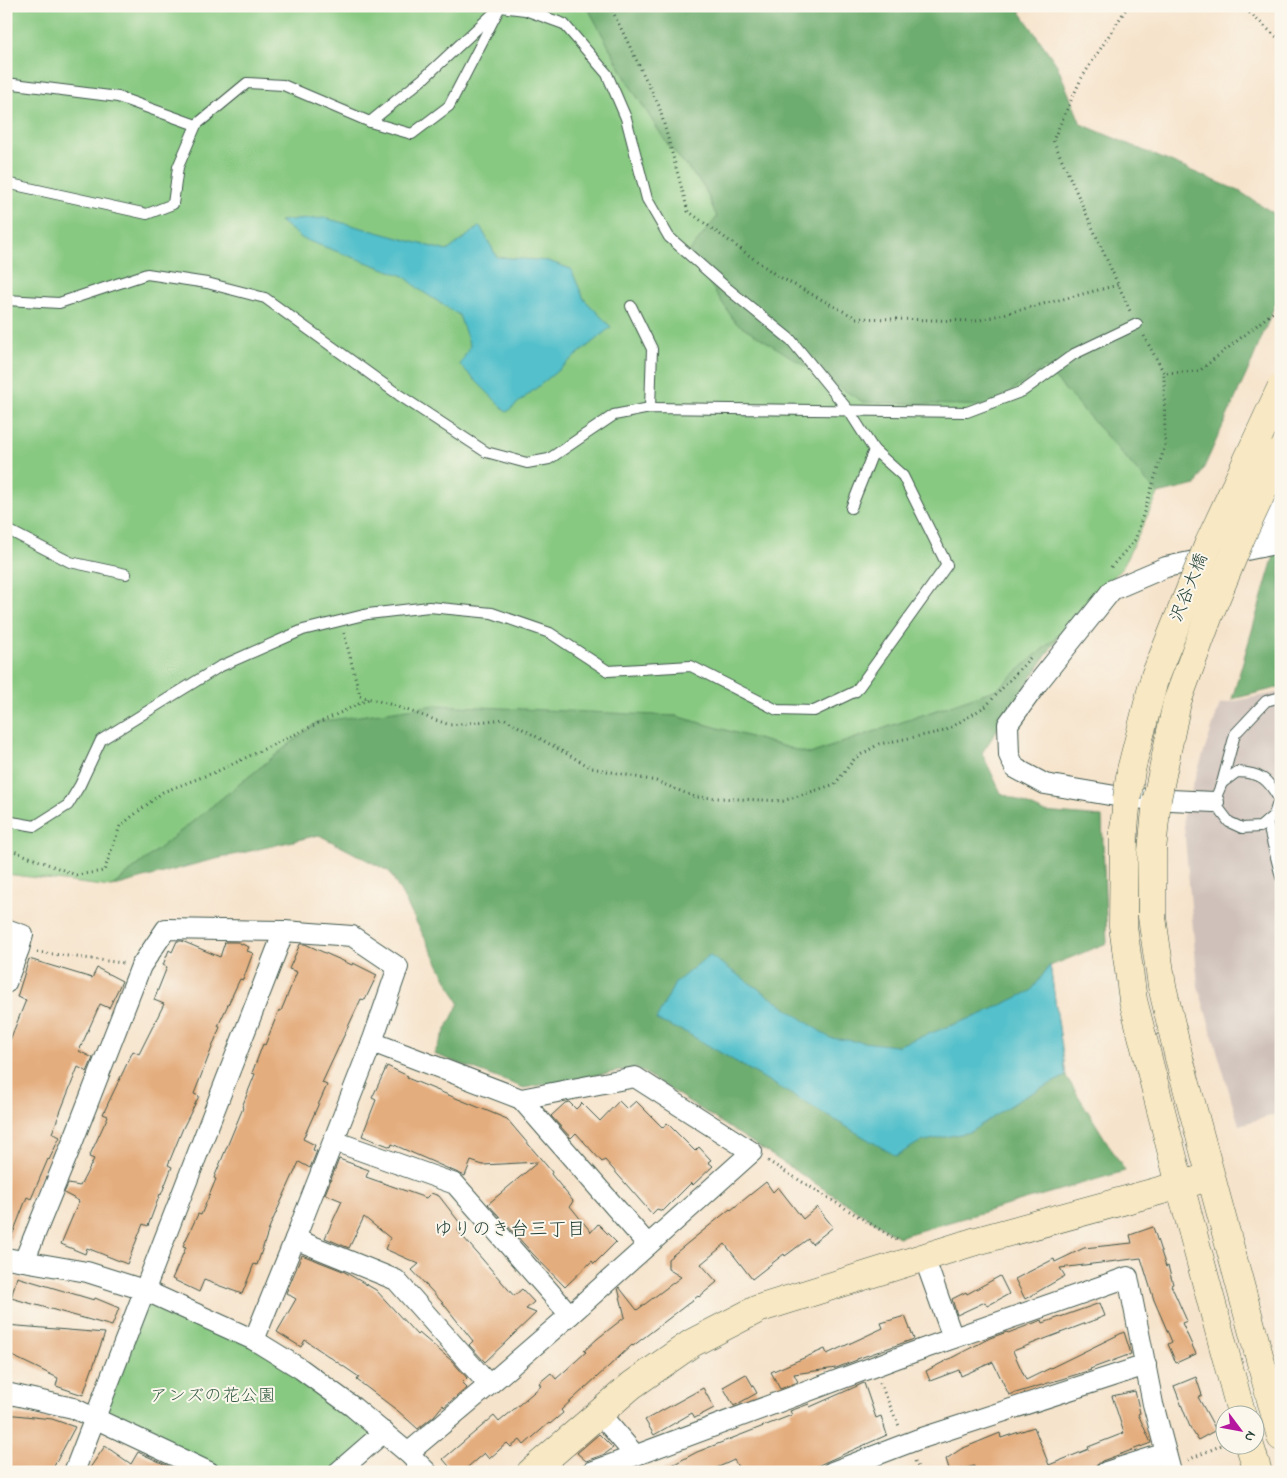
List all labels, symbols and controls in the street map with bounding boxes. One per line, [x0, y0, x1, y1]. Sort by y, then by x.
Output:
street label: 沢谷大橋 [1164, 550, 1216, 626]
district label: ゆりのき台三丁目 [434, 1217, 586, 1244]
park label: アンズの花公園 [150, 1384, 276, 1410]
north arrow [1214, 1406, 1264, 1456]
text: N [1238, 1427, 1261, 1446]

